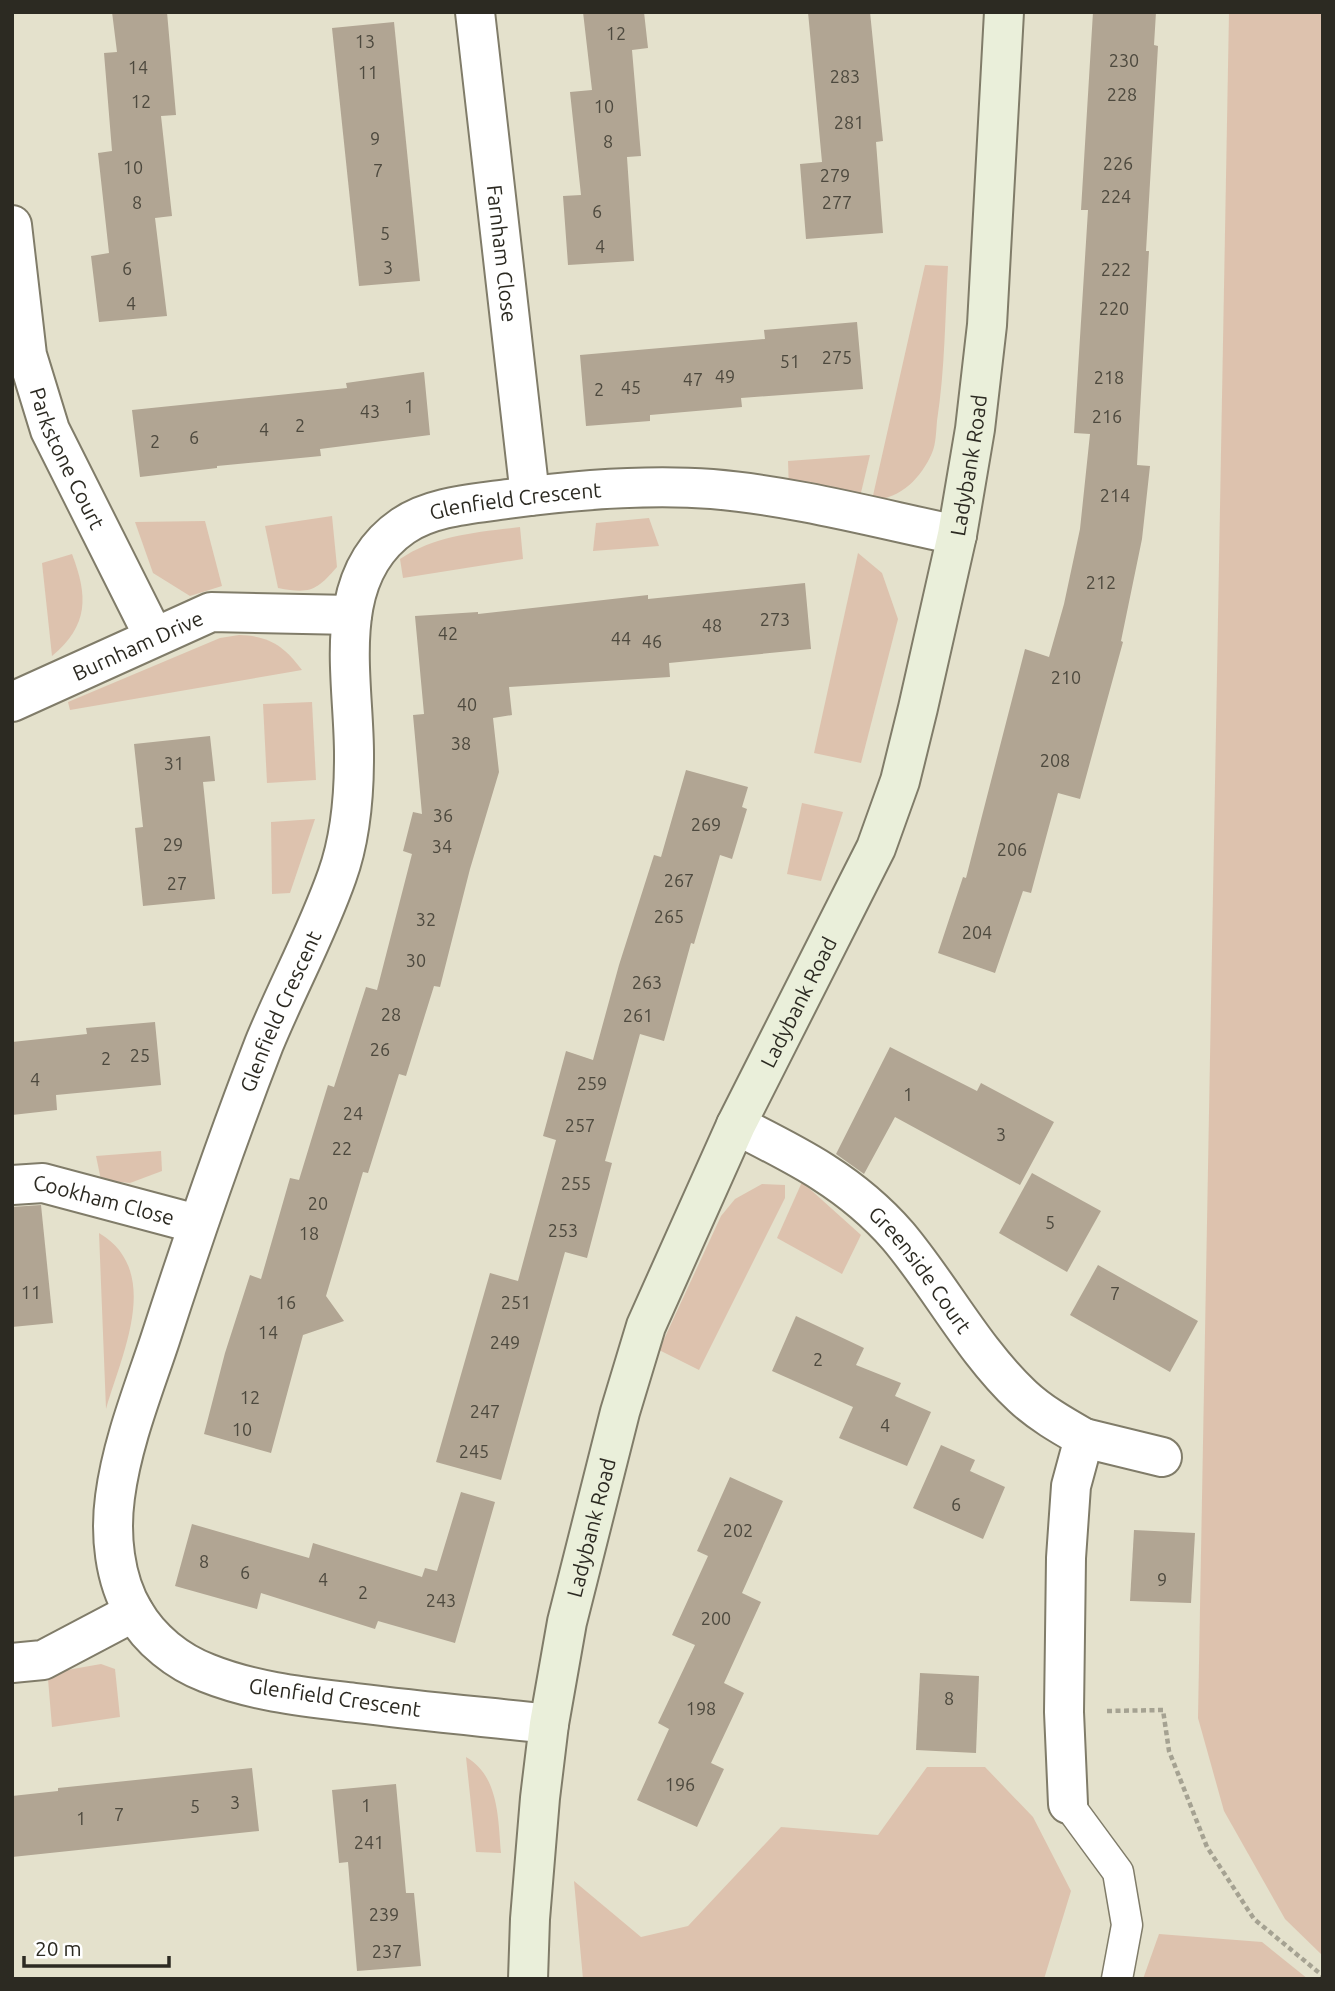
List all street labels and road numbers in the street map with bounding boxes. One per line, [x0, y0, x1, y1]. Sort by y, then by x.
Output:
street label: Farnham Close [483, 183, 522, 323]
street label: Parkstone Court [26, 385, 110, 533]
street label: Ladybank Road [945, 393, 991, 538]
street label: Glenfield Crescent [426, 477, 602, 524]
street label: Burnham Drive [69, 605, 207, 685]
street label: Glenfield Crescent [235, 927, 326, 1095]
street label: Ladybank Road [755, 933, 841, 1071]
street label: Cookham Close [33, 1171, 177, 1229]
street label: Greenside Court [864, 1201, 976, 1338]
street label: Ladybank Road [562, 1455, 620, 1600]
street label: Glenfield Crescent [247, 1673, 423, 1721]

